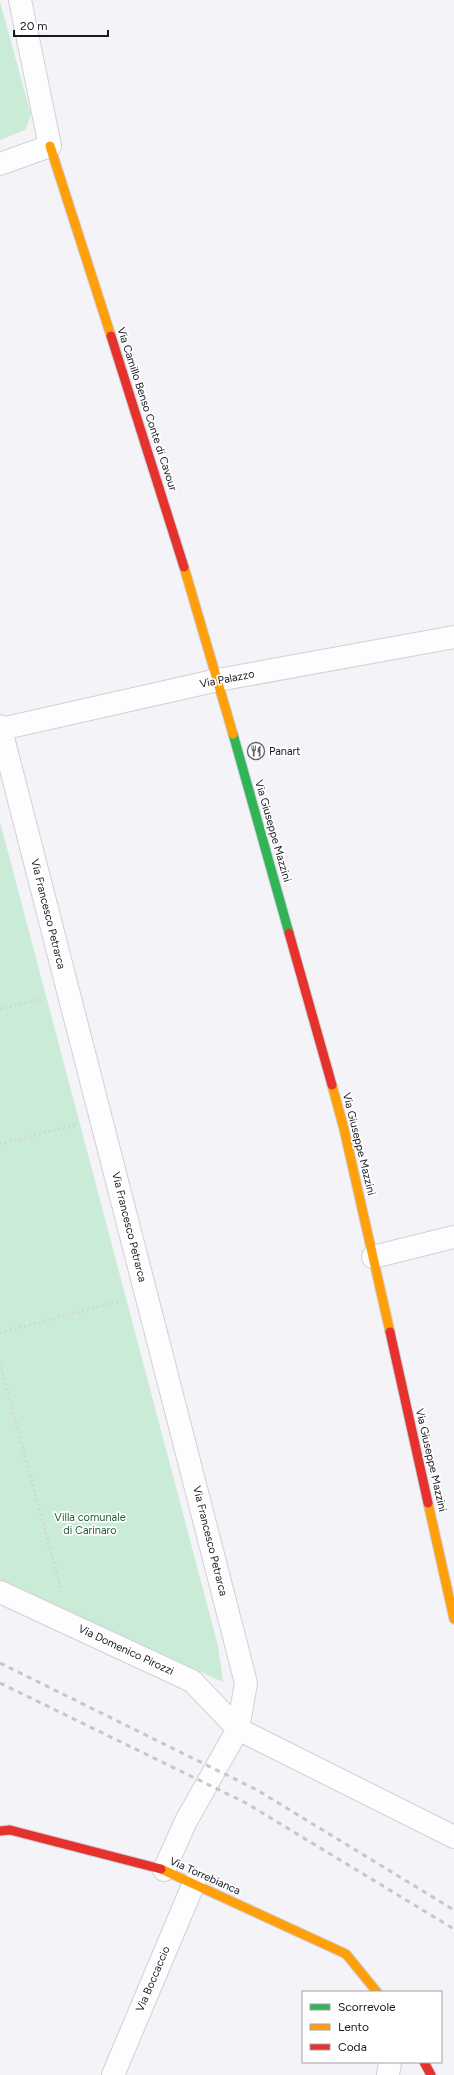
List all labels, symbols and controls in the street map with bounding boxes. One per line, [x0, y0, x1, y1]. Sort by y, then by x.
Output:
scale bar [14, 12, 108, 38]
text: 20 m [20, 19, 48, 33]
street label: Via Camillo Benso Conte di Cavour [114, 326, 180, 493]
street label: Via Palazzo [198, 667, 256, 691]
restaurant icon: Panart [246, 741, 266, 761]
place label: Panart [269, 745, 301, 758]
street label: Via Giuseppe Mazzini [252, 779, 294, 883]
street label: Via Francesco Petrarca [28, 858, 68, 970]
street label: Via Giuseppe Mazzini [340, 1091, 378, 1197]
street label: Via Francesco Petrarca [109, 1171, 149, 1283]
street label: Via Giuseppe Mazzini [413, 1407, 449, 1513]
street label: Via Francesco Petrarca [190, 1485, 230, 1597]
park label: Villa comunale di Carinaro [54, 1511, 126, 1537]
street label: Via Domenico Pirozzi [76, 1622, 176, 1678]
street label: Via Torrebianca [168, 1855, 242, 1897]
street label: Via Boccaccio [133, 1944, 173, 2014]
legend [302, 1991, 442, 2063]
text: Scorrevole [338, 2000, 396, 2014]
text: Lento [338, 2020, 369, 2034]
text: Coda [338, 2040, 367, 2054]

